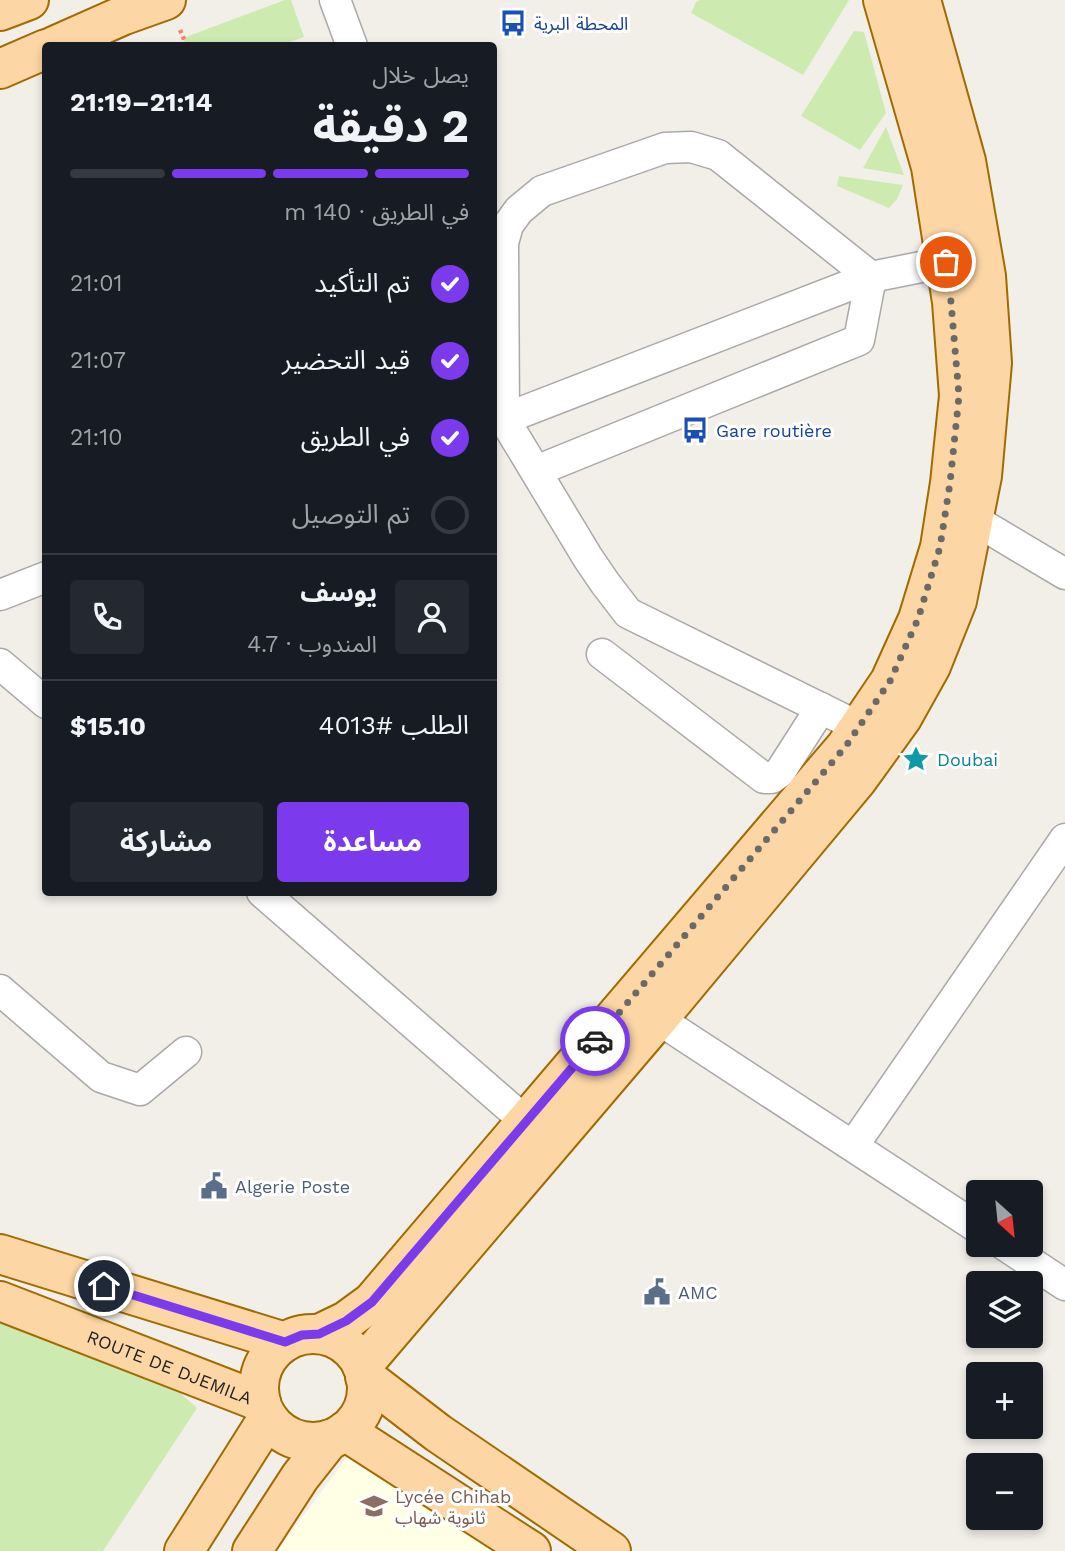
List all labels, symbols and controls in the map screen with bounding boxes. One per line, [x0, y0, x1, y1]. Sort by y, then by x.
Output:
bus stop icon: المحطة البرية [498, 8, 528, 38]
place label: المحطة البرية [534, 13, 628, 35]
text: يصل خلال [372, 62, 469, 89]
text: 21:14–21:19 [70, 87, 212, 117]
text: 2 دقيقة [313, 99, 469, 153]
text: في الطريق · 140 m [284, 199, 469, 226]
pin [916, 232, 976, 292]
icon: bag [927, 243, 965, 281]
icon: check [431, 265, 469, 303]
text: تم التأكيد [314, 268, 410, 298]
text: 21:01 [70, 270, 122, 297]
icon: check [431, 342, 469, 380]
text: قيد التحضير [282, 345, 410, 375]
text: 21:07 [70, 347, 126, 374]
bus stop icon: Gare routière [680, 415, 710, 445]
icon: check [431, 419, 469, 457]
place label: Gare routière [716, 420, 832, 441]
text: في الطريق [301, 422, 410, 452]
text: 21:10 [70, 424, 122, 451]
text: تم التوصيل [292, 499, 410, 529]
text: يوسف [300, 577, 377, 607]
button: phone [70, 580, 144, 654]
button: person [395, 580, 469, 654]
text: المندوب · 4.7 [247, 631, 377, 658]
text: الطلب #4013 [319, 710, 469, 740]
text: $15.10 [70, 711, 146, 741]
place icon: Doubai [901, 744, 931, 774]
place label: Doubai [937, 749, 998, 770]
button: مشاركة [70, 802, 263, 882]
button: مساعدة [277, 802, 469, 882]
courier [560, 1006, 630, 1076]
icon: car [576, 1022, 614, 1060]
public building icon: Algerie Poste [199, 1171, 229, 1201]
place label: Algerie Poste [235, 1176, 350, 1197]
north arrow [966, 1180, 1043, 1256]
map controls [966, 1180, 1043, 1530]
pin [74, 1256, 134, 1316]
icon: home [85, 1267, 123, 1305]
button: layers [966, 1271, 1043, 1348]
public building icon: AMC [642, 1277, 672, 1307]
place label: AMC [678, 1282, 718, 1303]
street label: ROUTE DE DJEMILA [84, 1325, 255, 1408]
button: + [966, 1362, 1043, 1439]
button: − [966, 1453, 1043, 1530]
place label: Lycée Chihab ثانوية شهاب [395, 1486, 511, 1529]
school or university icon: Lycée Chihab ثانوية شهاب [359, 1491, 389, 1521]

